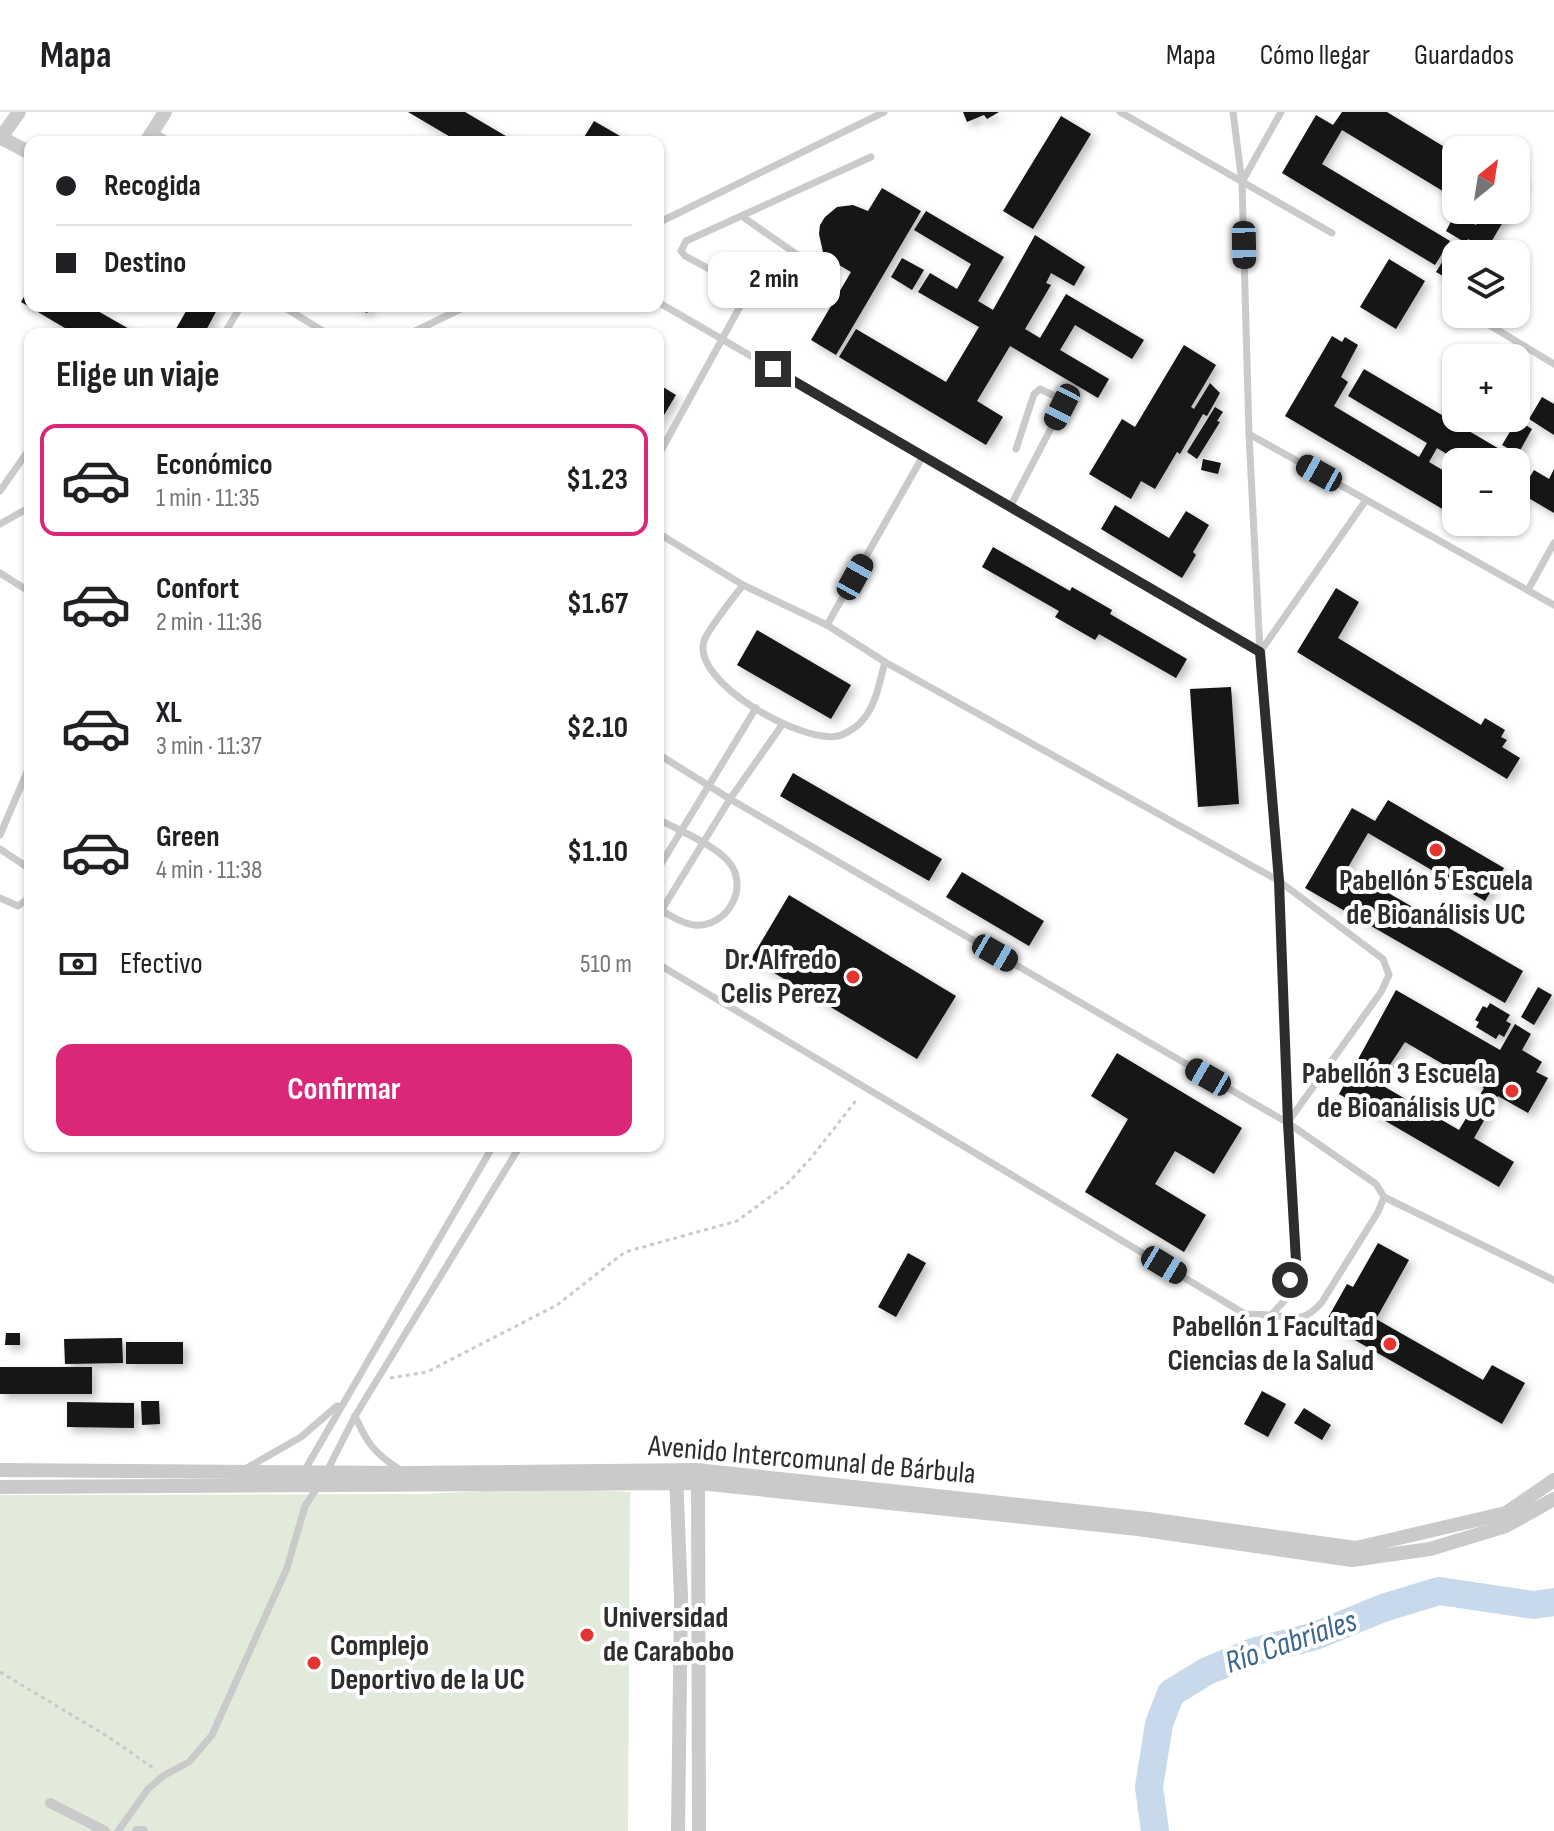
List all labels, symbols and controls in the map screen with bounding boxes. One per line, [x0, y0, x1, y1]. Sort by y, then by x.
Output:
text: Mapa [40, 33, 112, 78]
text: Mapa [1166, 39, 1216, 72]
text: Cómo llegar [1260, 39, 1370, 72]
text: Guardados [1414, 39, 1514, 72]
north arrow [1442, 136, 1530, 224]
map controls [1442, 136, 1530, 536]
text: Recogida [104, 168, 201, 204]
car [1232, 221, 1256, 269]
button: layers [1442, 240, 1530, 328]
text: Destino [104, 245, 186, 281]
callout: 2 min [707, 253, 839, 309]
text: 2 min [749, 264, 799, 295]
button: + [1442, 344, 1530, 432]
route end [755, 351, 791, 387]
text: Elige un viaje [56, 354, 220, 397]
car [1040, 380, 1084, 434]
icon: car [60, 444, 132, 516]
text: Económico [156, 447, 273, 483]
button: − [1442, 448, 1530, 536]
car [1292, 451, 1346, 495]
text: $1.23 [566, 462, 628, 498]
text: 1 min · 11:35 [156, 483, 260, 514]
car [833, 550, 877, 604]
icon: car [60, 568, 132, 640]
text: Confort [156, 571, 239, 607]
text: $1.67 [567, 586, 628, 622]
text: 2 min · 11:36 [156, 607, 262, 638]
icon: car [60, 692, 132, 764]
text: XL [156, 695, 182, 731]
text: $2.10 [566, 710, 628, 746]
text: 3 min · 11:37 [156, 731, 262, 762]
icon: car [60, 816, 132, 888]
text: Green [156, 819, 220, 855]
text: $1.10 [567, 834, 628, 870]
marker: Pabellón 5 Escuela de Bioanálisis UC [1427, 841, 1445, 859]
text: 4 min · 11:38 [156, 855, 263, 886]
place label: Pabellón 5 Escuela de Bioanálisis UC [1339, 863, 1533, 933]
car [968, 931, 1022, 975]
icon: cash [56, 942, 100, 986]
place label: Dr. Alfredo Celis Perez [721, 942, 837, 1012]
text: Efectivo [120, 946, 203, 982]
text: 510 m [580, 949, 632, 980]
marker: Dr. Alfredo Celis Perez [844, 968, 862, 986]
button: Confirmar [56, 1044, 632, 1136]
car [1181, 1055, 1235, 1099]
place label: Pabellón 3 Escuela de Bioanálisis UC [1302, 1056, 1496, 1126]
marker: Pabellón 3 Escuela de Bioanálisis UC [1503, 1082, 1521, 1100]
car [1137, 1242, 1191, 1288]
route start [1272, 1262, 1308, 1298]
place label: Pabellón 1 Facultad Ciencias de la Salud [1167, 1309, 1374, 1379]
marker: Pabellón 1 Facultad Ciencias de la Salud [1381, 1335, 1399, 1353]
street label: Avenido Intercomunal de Bárbula [646, 1428, 977, 1492]
place label: Universidad de Carabobo [603, 1600, 734, 1670]
water label: Río Cabriales [1220, 1601, 1363, 1683]
marker: Universidad de Carabobo [578, 1626, 596, 1644]
place label: Complejo Deportivo de la UC [330, 1628, 525, 1698]
marker: Complejo Deportivo de la UC [305, 1654, 323, 1672]

